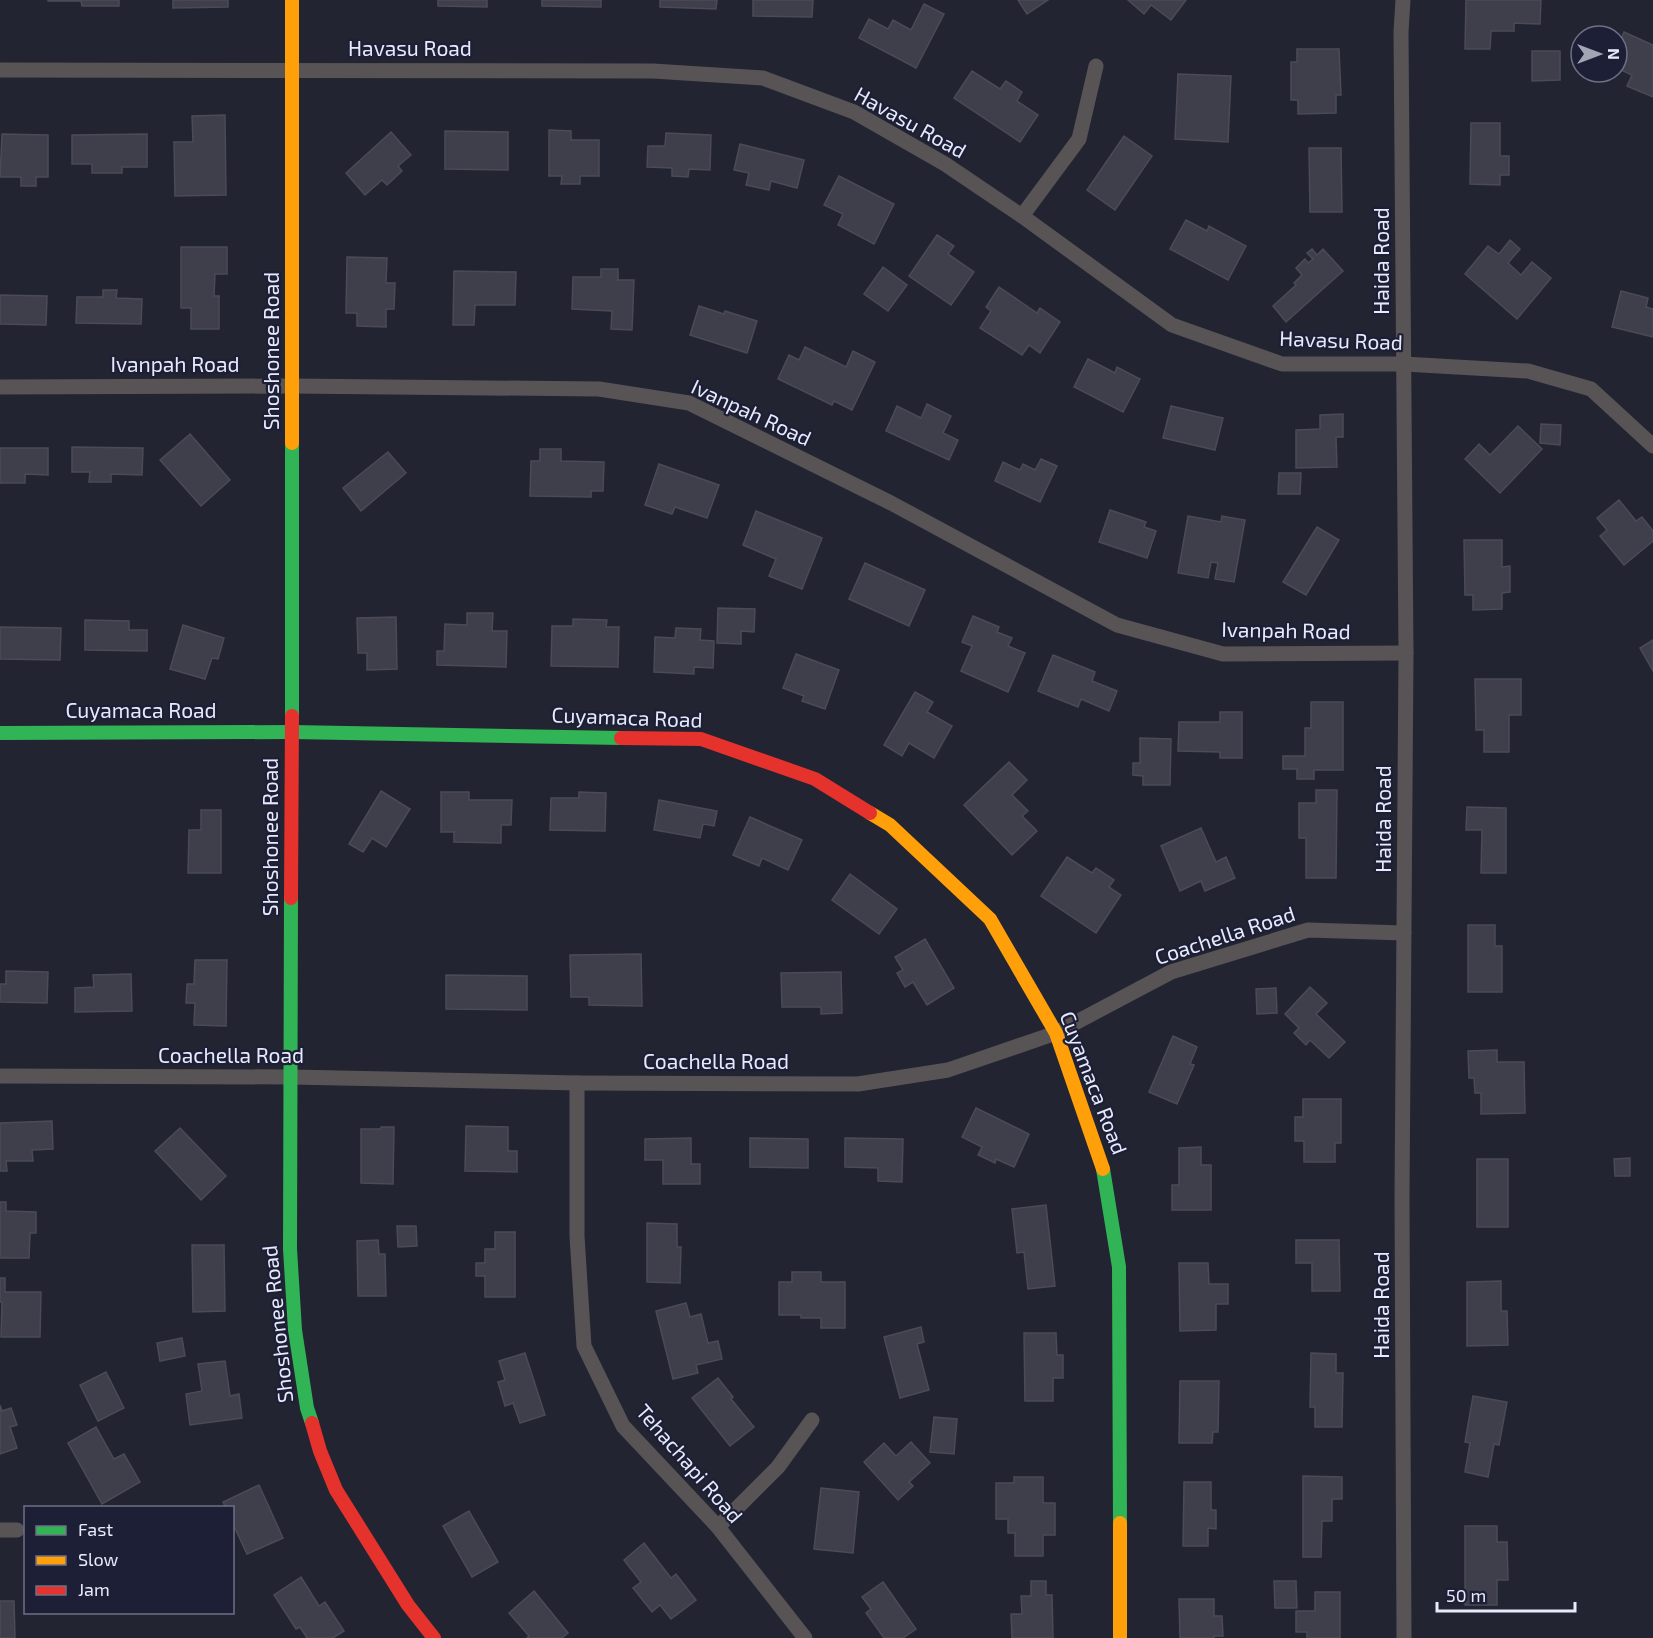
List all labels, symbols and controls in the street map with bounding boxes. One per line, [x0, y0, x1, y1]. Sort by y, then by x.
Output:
north arrow [1569, 24, 1629, 84]
street label: Havasu Road [348, 35, 472, 60]
text: N [1605, 48, 1624, 60]
street label: Havasu Road [851, 81, 971, 163]
street label: Haida Road [1368, 207, 1393, 315]
street label: Shoshonee Road [258, 272, 283, 430]
street label: Havasu Road [1279, 325, 1403, 354]
street label: Ivanpah Road [110, 351, 240, 376]
street label: Ivanpah Road [688, 373, 815, 450]
street label: Ivanpah Road [1221, 616, 1351, 643]
street label: Cuyamaca Road [65, 697, 217, 722]
street label: Cuyamaca Road [551, 701, 703, 732]
street label: Shoshonee Road [257, 758, 282, 916]
street label: Haida Road [1370, 765, 1395, 873]
street label: Coachella Road [1151, 900, 1298, 969]
street label: Cuyamaca Road [1056, 1007, 1133, 1158]
street label: Coachella Road [158, 1042, 304, 1067]
street label: Coachella Road [643, 1048, 789, 1073]
street label: Shoshonee Road [256, 1244, 297, 1404]
street label: Haida Road [1368, 1251, 1393, 1359]
street label: Tehachapi Road [632, 1398, 749, 1528]
legend [24, 1506, 234, 1614]
text: Fast [78, 1518, 113, 1540]
text: Slow [78, 1548, 119, 1570]
scale bar [1437, 1575, 1575, 1613]
text: Jam [78, 1578, 110, 1600]
text: 50 m [1446, 1584, 1486, 1606]

